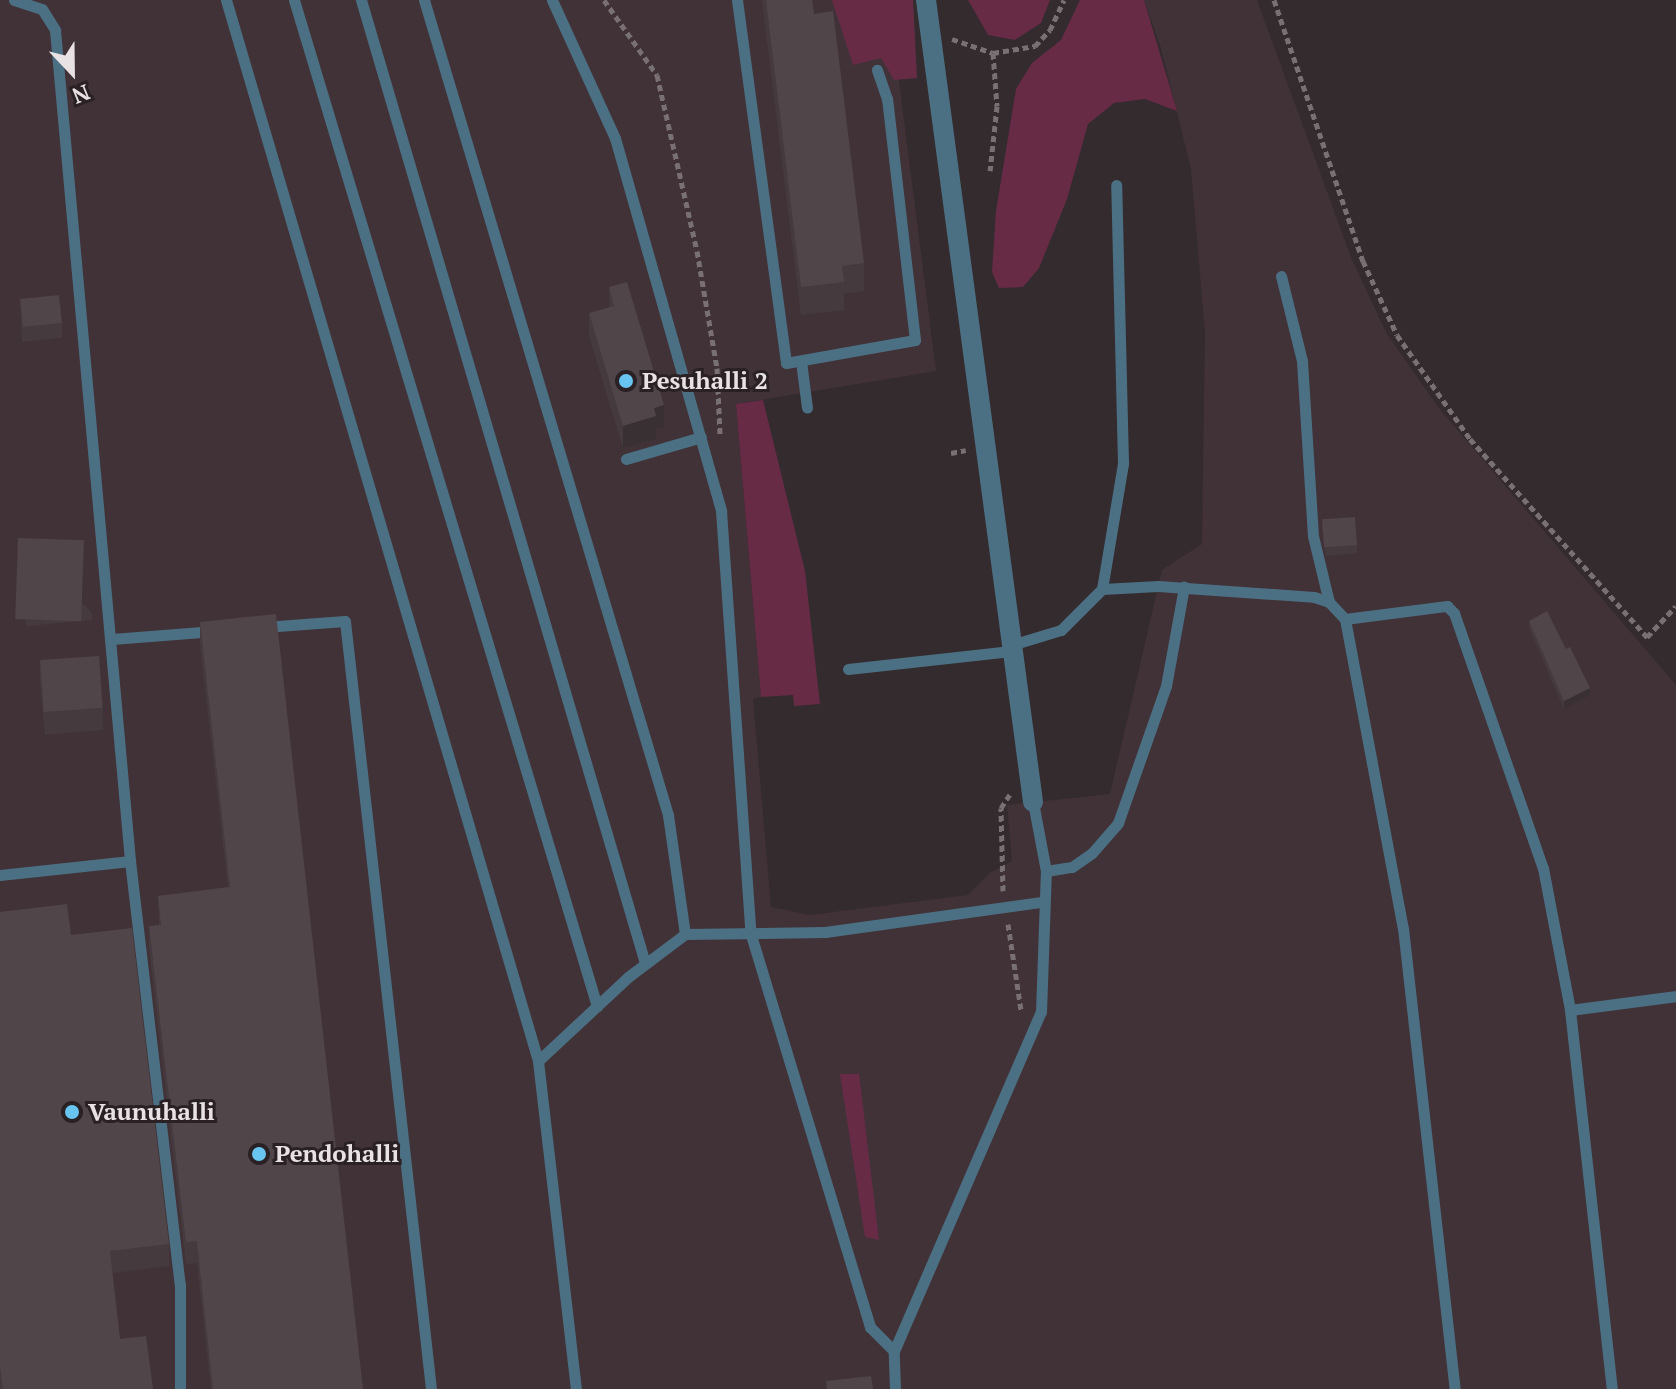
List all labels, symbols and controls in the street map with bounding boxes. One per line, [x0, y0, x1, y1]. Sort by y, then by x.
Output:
north arrow [32, 32, 112, 112]
text: N [68, 78, 94, 111]
place label: Pesuhalli 2 [642, 367, 768, 395]
marker: Pesuhalli 2 [617, 372, 635, 390]
place label: Vaunuhalli [88, 1098, 215, 1126]
marker: Vaunuhalli [63, 1103, 81, 1121]
place label: Pendohalli [275, 1140, 399, 1168]
marker: Pendohalli [250, 1145, 268, 1163]

